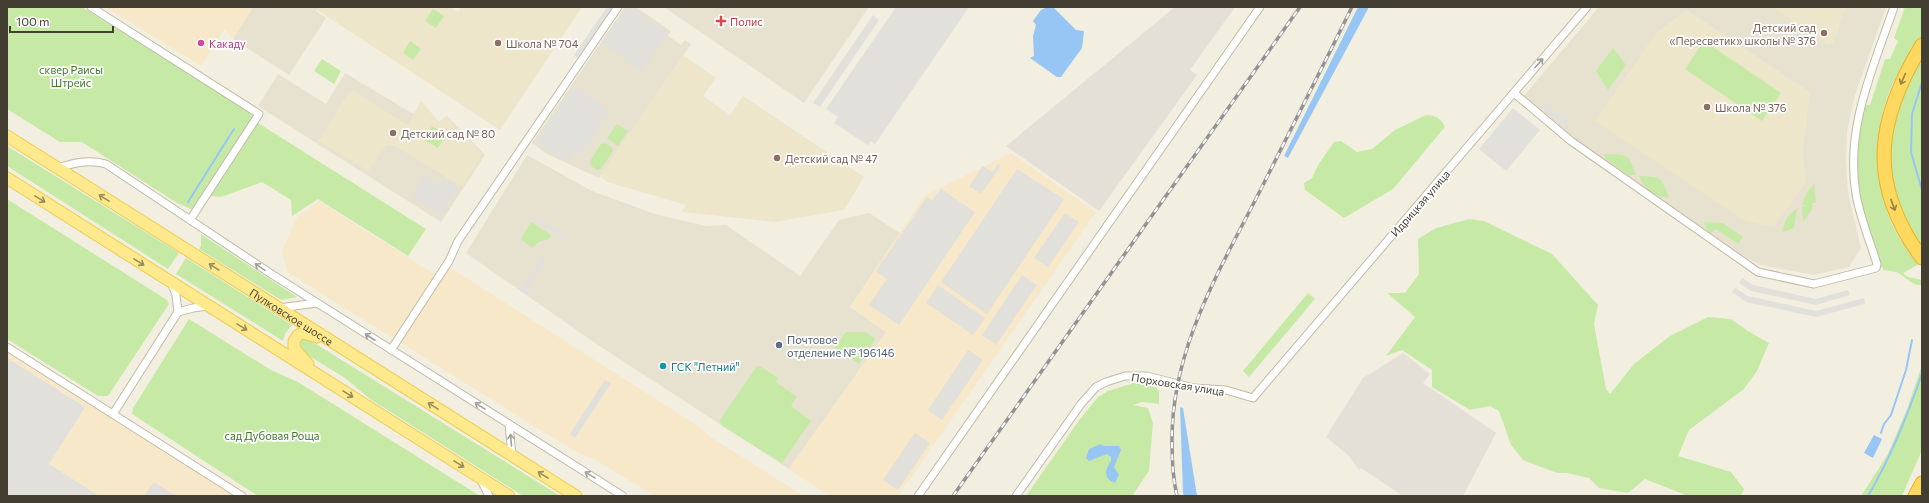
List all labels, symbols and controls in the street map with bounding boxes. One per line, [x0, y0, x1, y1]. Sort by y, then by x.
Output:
scale bar [10, 8, 113, 34]
text: 100 m [16, 14, 50, 28]
marker: Полис [715, 15, 727, 27]
place label: Полис [730, 15, 763, 28]
place label: Детский сад «Пересветик» школы № 376 [1669, 21, 1817, 47]
marker: Детский сад «Пересветик» школы № 376 [1819, 28, 1829, 38]
place label: Какаду [209, 37, 246, 50]
place label: Школа № 704 [506, 37, 579, 50]
marker: Какаду [196, 38, 206, 48]
marker: Школа № 704 [493, 38, 503, 48]
one-way arrow [1535, 58, 1544, 68]
park label: сквер Раисы Штрейс [39, 63, 103, 89]
one-way arrow [1898, 72, 1906, 84]
place label: Школа № 376 [1715, 101, 1787, 114]
marker: Школа № 376 [1702, 102, 1712, 112]
place label: Детский сад № 80 [401, 127, 495, 140]
marker: Детский сад № 80 [388, 128, 398, 138]
place label: Детский сад № 47 [785, 152, 878, 165]
marker: Детский сад № 47 [772, 153, 782, 163]
street label: Идрицкая улица [1388, 167, 1452, 239]
one-way arrow [98, 193, 110, 201]
one-way arrow [34, 195, 46, 203]
one-way arrow [1889, 198, 1897, 210]
one-way arrow [134, 258, 145, 266]
one-way arrow [209, 263, 220, 271]
one-way arrow [255, 263, 266, 271]
street label: Пулковское шоссе [248, 285, 336, 347]
one-way arrow [236, 323, 248, 331]
one-way arrow [365, 333, 376, 341]
place label: Почтовое отделение № 196146 [787, 333, 895, 359]
marker: Почтовое отделение № 196146 [774, 340, 784, 350]
place label: ГСК "Летний" [671, 360, 740, 373]
marker: ГСК "Летний" [658, 361, 668, 371]
street label: Порховская улица [1131, 370, 1225, 398]
one-way arrow [342, 390, 353, 398]
one-way arrow [427, 401, 439, 409]
one-way arrow [475, 402, 486, 410]
park label: сад Дубовая Роща [225, 429, 319, 442]
one-way arrow [507, 434, 514, 447]
one-way arrow [453, 461, 465, 469]
one-way arrow [538, 471, 549, 479]
one-way arrow [585, 471, 596, 479]

